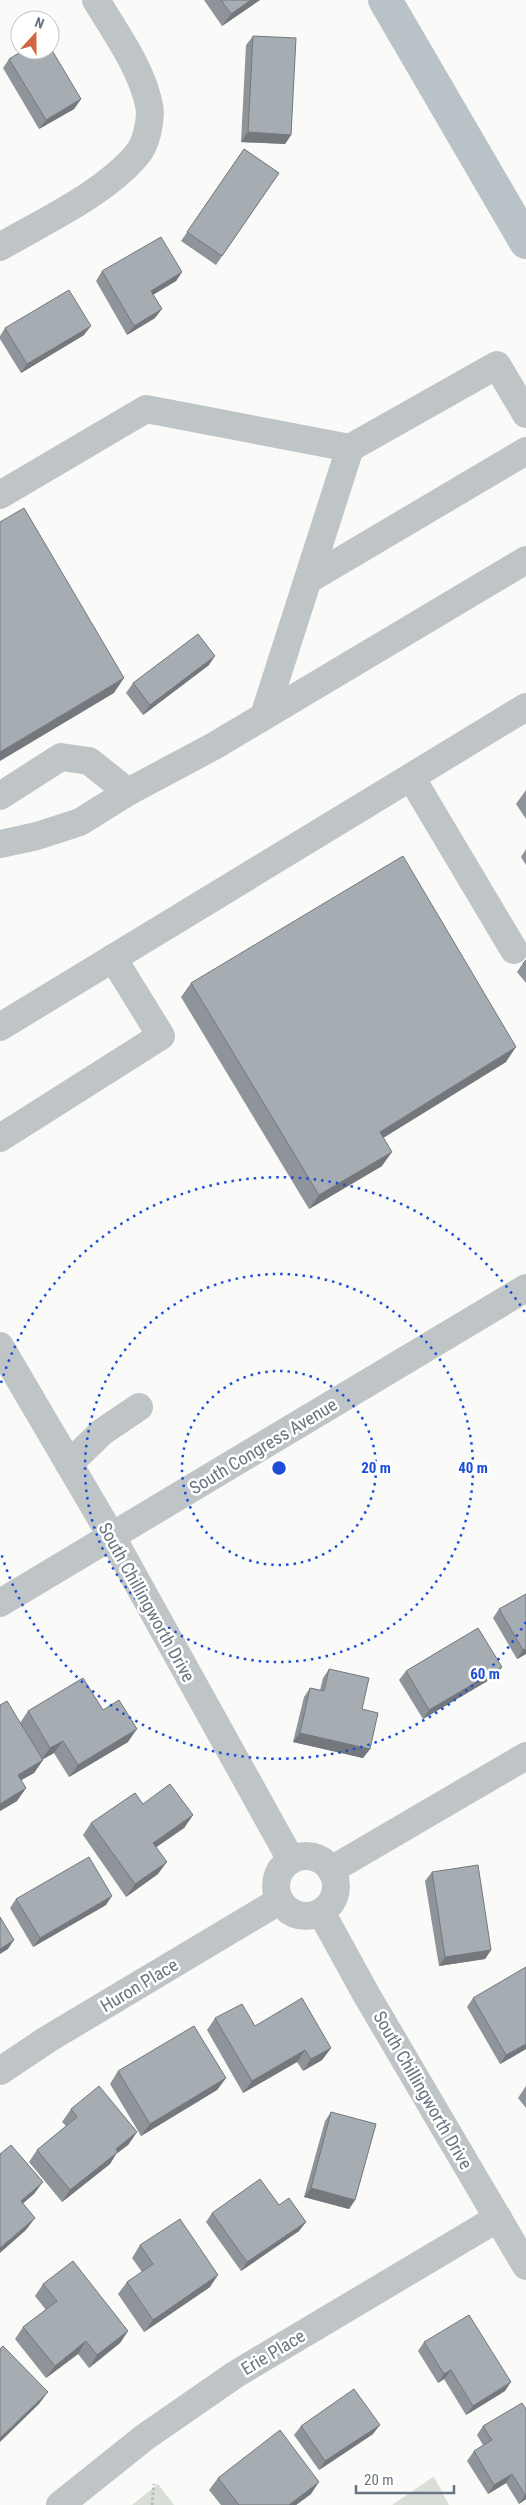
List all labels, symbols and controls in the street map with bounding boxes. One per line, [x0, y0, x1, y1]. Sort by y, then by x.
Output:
north arrow [10, 10, 60, 60]
text: N [33, 14, 47, 32]
street label: South Congress Avenue [186, 1394, 340, 1498]
centre of rings [270, 1459, 288, 1477]
text: 20 m [361, 1459, 391, 1477]
text: 40 m [458, 1459, 488, 1477]
street label: South Chillingworth Drive [94, 1519, 200, 1685]
text: 60 m [470, 1665, 500, 1683]
street label: Huron Place [96, 1954, 182, 2016]
street label: South Chillingworth Drive [369, 2007, 477, 2173]
street label: Erie Place [237, 2325, 309, 2379]
scale bar [356, 2462, 454, 2494]
text: 20 m [364, 2471, 394, 2489]

